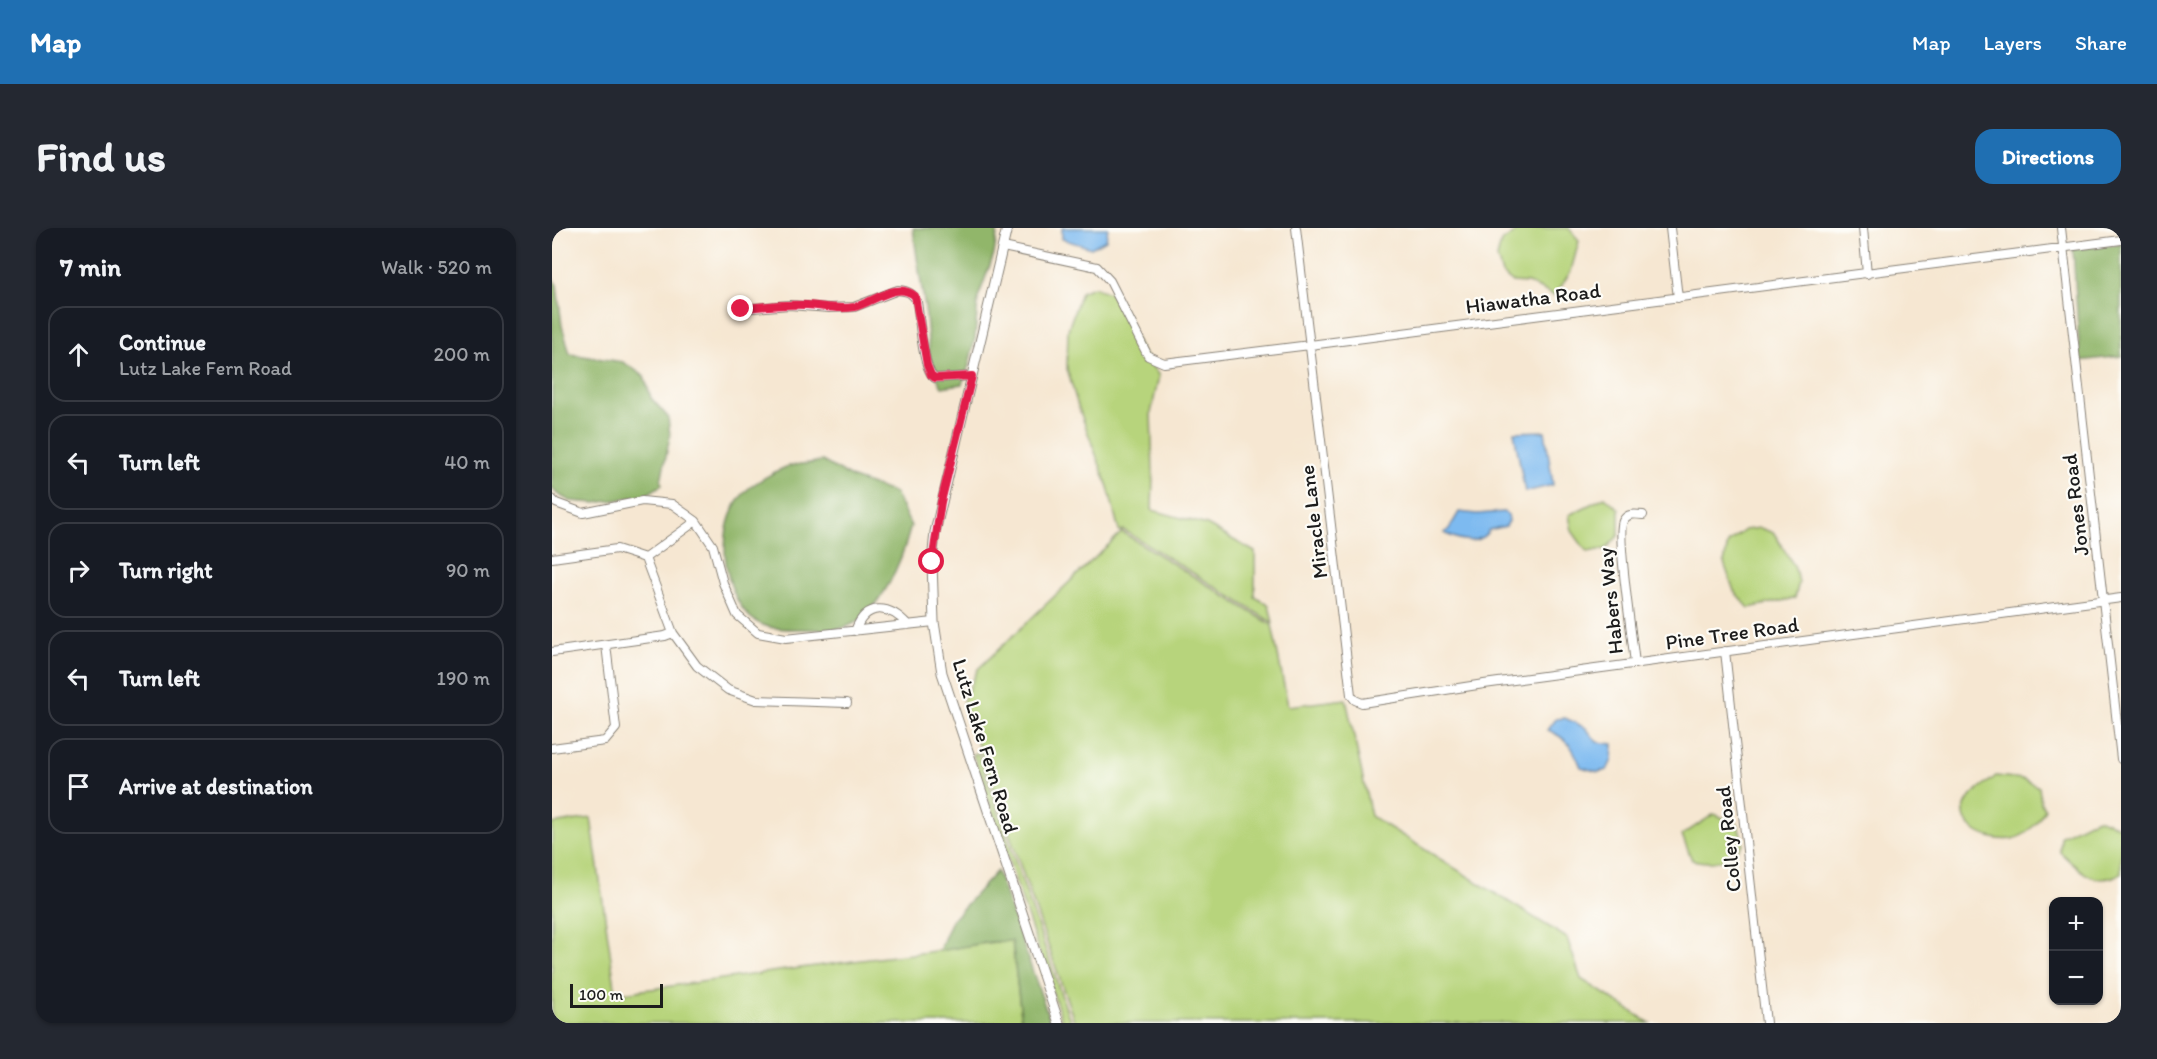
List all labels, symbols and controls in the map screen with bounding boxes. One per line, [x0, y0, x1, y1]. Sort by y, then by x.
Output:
text: Map [30, 25, 81, 59]
text: Map [1912, 30, 1951, 55]
text: Layers [1984, 30, 2042, 55]
text: Share [2075, 30, 2127, 55]
button: Directions [1975, 129, 2121, 184]
text: Find us [36, 131, 166, 182]
text: 7 min [60, 251, 121, 283]
text: Walk · 520 m [381, 255, 492, 279]
street label: Hiawatha Road [1464, 277, 1602, 319]
route end [727, 295, 753, 321]
text: Continue [119, 329, 206, 356]
icon: ahead [62, 338, 95, 371]
text: 200 m [434, 342, 490, 366]
text: Lutz Lake Fern Road [119, 356, 292, 380]
icon: left [62, 446, 95, 479]
text: Turn left [119, 449, 200, 476]
text: 40 m [444, 450, 490, 474]
street label: Jones Road [2056, 452, 2094, 557]
street label: Miracle Lane [1294, 464, 1332, 580]
street label: Habers Way [1592, 546, 1628, 656]
route start [918, 548, 944, 574]
icon: right [62, 554, 95, 587]
text: Turn right [119, 557, 213, 584]
text: 90 m [446, 558, 490, 582]
street label: Pine Tree Road [1664, 611, 1801, 655]
street label: Lutz Lake Fern Road [948, 656, 1025, 837]
icon: left [62, 662, 95, 695]
text: Turn left [119, 665, 200, 692]
text: 190 m [437, 666, 490, 690]
icon: arrive [62, 770, 95, 803]
text: Arrive at destination [119, 773, 313, 800]
street label: Colley Road [1710, 784, 1746, 893]
map controls [2049, 897, 2103, 1005]
button: + [2049, 897, 2103, 951]
button: − [2049, 951, 2103, 1005]
scale bar [570, 981, 663, 1008]
text: 100 m [579, 985, 623, 1004]

